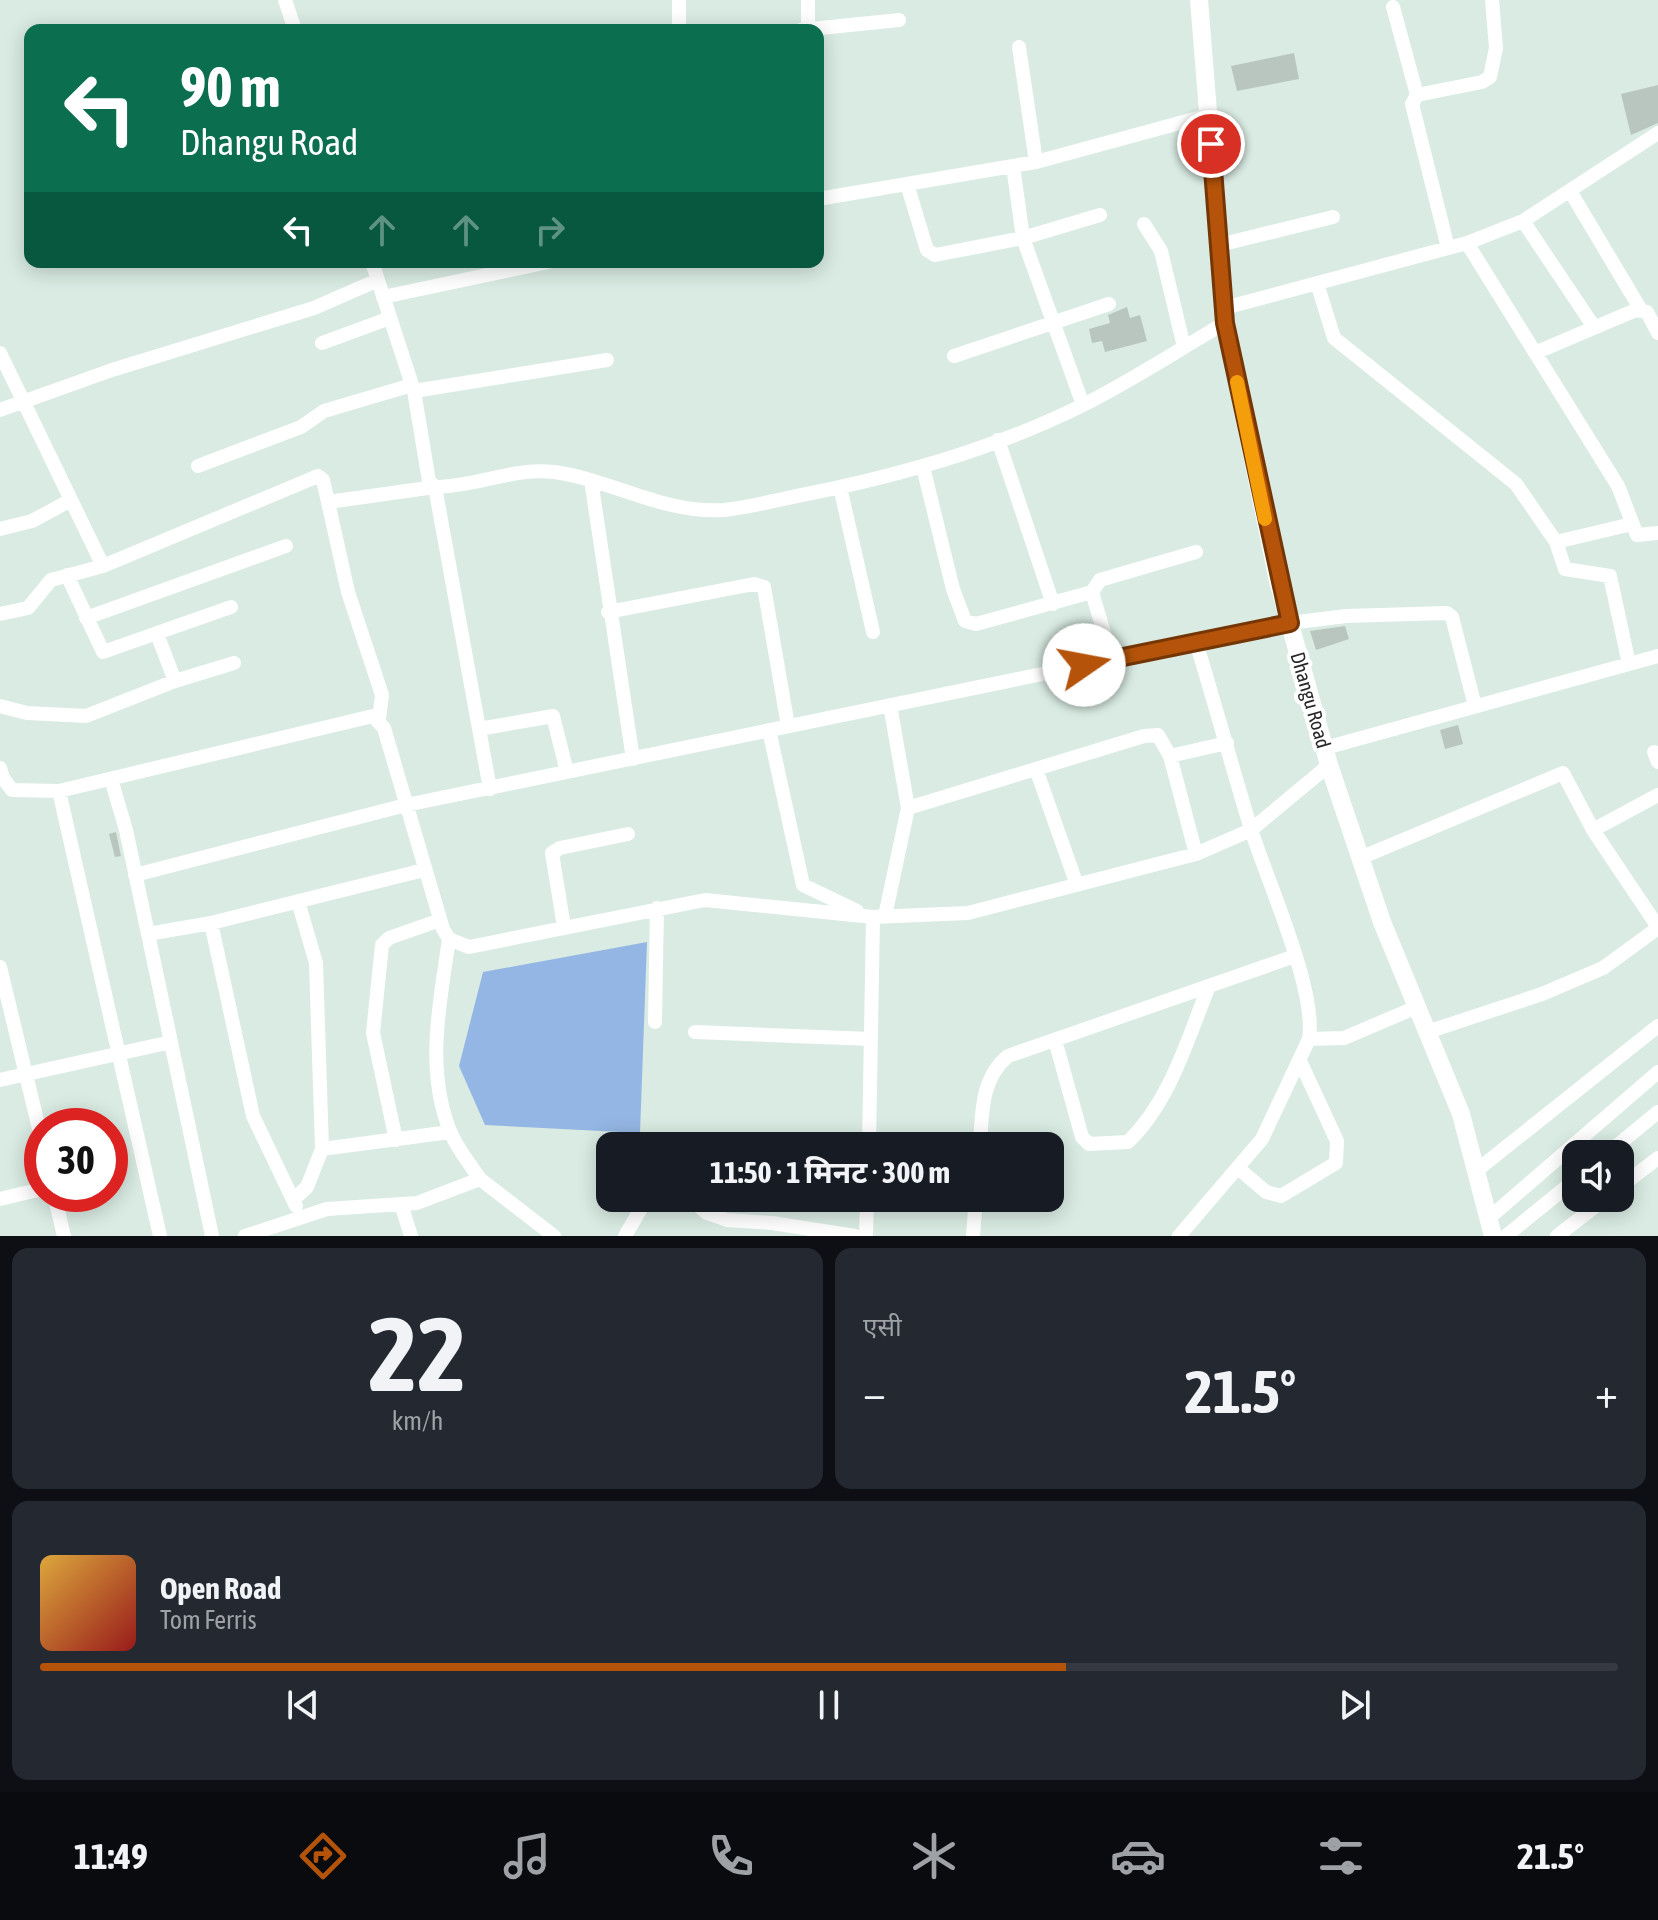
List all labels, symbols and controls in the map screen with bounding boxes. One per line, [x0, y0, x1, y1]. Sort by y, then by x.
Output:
text: 90 m [180, 55, 281, 119]
icon: left [48, 56, 152, 160]
pin [1177, 110, 1245, 178]
text: Dhangu Road [180, 121, 358, 163]
icon: arrive [1189, 122, 1233, 166]
icon: left [276, 208, 320, 252]
icon: ahead [360, 208, 404, 252]
icon: ahead [444, 208, 488, 252]
icon: right [528, 208, 572, 252]
position arrow [1042, 623, 1126, 707]
street label: Dhangu Road [1286, 649, 1336, 751]
speed limit sign: 30 [24, 1108, 128, 1212]
map controls [1562, 1140, 1634, 1212]
button: sound [1562, 1140, 1634, 1212]
text: 11:50 · 1 मिनट · 300 m [710, 1155, 950, 1189]
text: 22 [369, 1294, 466, 1413]
text: एसी [863, 1312, 902, 1342]
text: 21.5° [1185, 1357, 1296, 1426]
text: − [863, 1367, 886, 1417]
text: + [1595, 1367, 1618, 1417]
text: km/h [392, 1406, 443, 1436]
text: Open Road [160, 1571, 281, 1605]
text: Tom Ferris [160, 1605, 257, 1635]
icon: previous [281, 1683, 325, 1727]
icon: pause [807, 1683, 851, 1727]
icon: next [1333, 1683, 1377, 1727]
icon: directions [295, 1828, 351, 1884]
icon: music [499, 1828, 555, 1884]
icon: phone [703, 1828, 759, 1884]
icon: climate [906, 1828, 962, 1884]
icon: car [1110, 1828, 1166, 1884]
icon: filters [1313, 1828, 1369, 1884]
text: 11:49 [74, 1835, 148, 1877]
text: 21.5° [1517, 1835, 1584, 1877]

